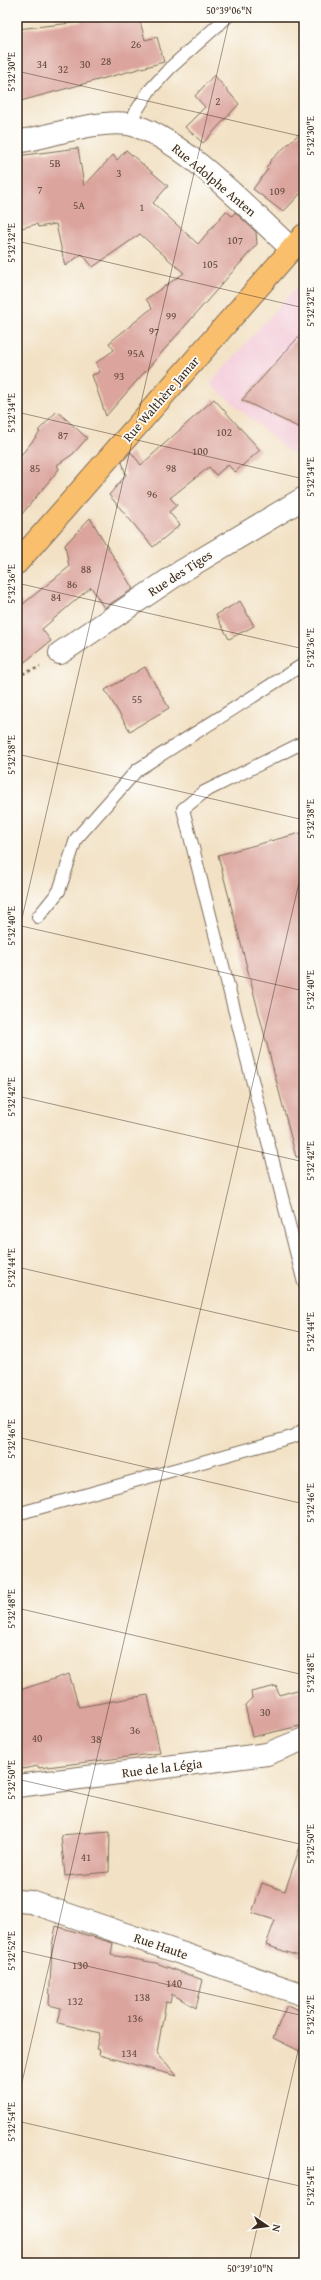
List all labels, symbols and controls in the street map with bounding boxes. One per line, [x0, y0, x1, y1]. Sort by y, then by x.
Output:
text: 50°39'06"N [206, 3, 252, 18]
house number: 26 [131, 36, 141, 52]
text: 5°32'30"E [4, 52, 19, 92]
house number: 28 [101, 53, 111, 69]
house number: 34 [37, 56, 47, 72]
house number: 30 [80, 56, 90, 72]
house number: 32 [58, 61, 68, 77]
house number: 2 [215, 93, 221, 109]
text: 5°32'30"E [303, 116, 318, 156]
street label: Rue Adolphe Anten [168, 139, 261, 221]
house number: 5B [49, 155, 61, 171]
house number: 3 [116, 165, 122, 181]
house number: 7 [37, 181, 43, 197]
house number: 109 [269, 183, 285, 199]
house number: 5A [73, 197, 85, 213]
house number: 1 [139, 199, 145, 215]
text: 5°32'32"E [4, 223, 19, 263]
house number: 107 [227, 232, 243, 248]
house number: 105 [202, 256, 218, 272]
text: 5°32'32"E [303, 287, 318, 327]
house number: 99 [166, 308, 176, 324]
house number: 97 [149, 323, 159, 339]
house number: 95A [127, 345, 145, 361]
street label: Rue Walthère Jamar [118, 351, 204, 446]
house number: 93 [114, 368, 124, 384]
text: 5°32'34"E [4, 393, 19, 433]
house number: 102 [216, 424, 232, 440]
house number: 87 [58, 427, 68, 443]
house number: 100 [192, 443, 208, 459]
text: 5°32'34"E [303, 457, 318, 497]
house number: 85 [30, 460, 40, 476]
house number: 98 [166, 460, 176, 476]
house number: 96 [147, 486, 157, 502]
street label: Rue des Tiges [144, 545, 216, 601]
house number: 88 [81, 561, 91, 577]
text: 5°32'36"E [4, 564, 19, 604]
house number: 86 [67, 576, 77, 592]
house number: 84 [51, 589, 61, 605]
text: 5°32'36"E [303, 628, 318, 668]
house number: 55 [132, 691, 142, 707]
text: 5°32'38"E [4, 735, 19, 775]
text: 5°32'38"E [303, 799, 318, 839]
text: 5°32'40"E [4, 906, 19, 946]
text: 5°32'40"E [303, 970, 318, 1010]
text: 5°32'42"E [4, 1077, 19, 1117]
text: 5°32'42"E [303, 1141, 318, 1181]
text: 5°32'44"E [4, 1248, 19, 1288]
text: 5°32'44"E [303, 1312, 318, 1352]
text: 5°32'46"E [4, 1419, 19, 1459]
text: 5°32'46"E [303, 1483, 318, 1523]
text: 5°32'48"E [4, 1589, 19, 1629]
text: 5°32'48"E [303, 1653, 318, 1693]
house number: 30 [260, 1704, 270, 1720]
house number: 36 [130, 1722, 140, 1738]
house number: 40 [32, 1730, 42, 1746]
house number: 38 [91, 1731, 101, 1747]
street label: Rue de la Légia [121, 1754, 204, 1782]
text: 5°32'50"E [4, 1760, 19, 1800]
text: 5°32'50"E [303, 1824, 318, 1864]
house number: 41 [81, 1849, 91, 1865]
street label: Rue Haute [131, 1928, 191, 1964]
text: 5°32'52"E [4, 1931, 19, 1971]
house number: 130 [72, 1957, 88, 1973]
house number: 140 [166, 1975, 182, 1991]
house number: 138 [134, 1989, 150, 2005]
house number: 132 [67, 1993, 83, 2009]
text: 5°32'52"E [303, 1995, 318, 2035]
house number: 136 [127, 2010, 143, 2026]
house number: 134 [121, 2045, 137, 2061]
text: 5°32'54"E [4, 2102, 19, 2142]
text: 5°32'54"E [303, 2166, 318, 2206]
north arrow [247, 2206, 287, 2246]
text: N [268, 2223, 285, 2234]
text: 50°39'10"N [227, 2261, 273, 2276]

